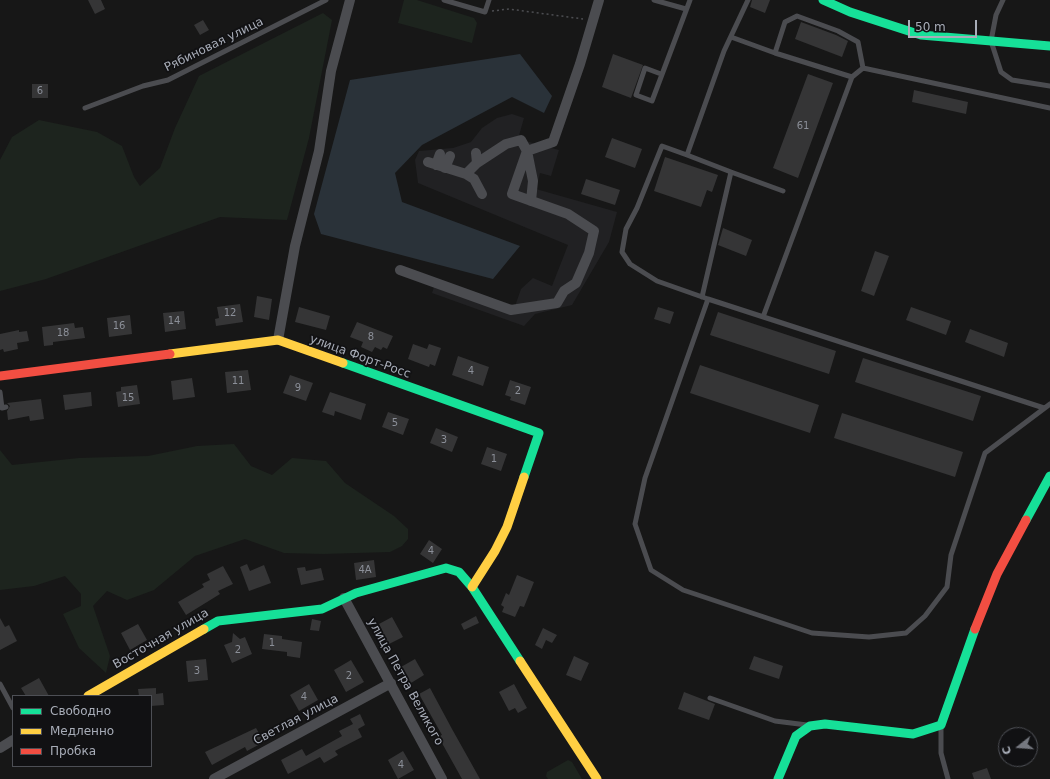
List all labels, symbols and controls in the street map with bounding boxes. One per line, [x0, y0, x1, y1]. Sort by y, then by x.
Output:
scale bar [910, 12, 979, 38]
street label: Рябиновая улица [162, 15, 266, 75]
text: 50 m [915, 20, 946, 34]
house number: 6 [37, 85, 43, 97]
house number: 61 [797, 120, 809, 132]
house number: 12 [224, 307, 236, 319]
house number: 14 [168, 315, 180, 327]
house number: 16 [113, 320, 125, 332]
house number: 18 [57, 327, 69, 339]
house number: 8 [368, 331, 374, 343]
street label: улица Форт-Росс [308, 332, 412, 382]
house number: 4 [468, 365, 474, 377]
house number: 11 [232, 375, 244, 387]
house number: 9 [295, 382, 301, 394]
house number: 2 [515, 385, 521, 397]
house number: 15 [122, 392, 134, 404]
house number: 5 [392, 417, 398, 429]
house number: 3 [441, 434, 447, 446]
house number: 1 [491, 453, 497, 465]
house number: 4 [428, 545, 434, 557]
house number: 4А [358, 564, 372, 576]
street label: Восточная улица [111, 606, 211, 672]
street label: улица Петра Великого [364, 616, 446, 748]
house number: 1 [269, 637, 275, 649]
house number: 2 [235, 644, 241, 656]
house number: 3 [194, 665, 200, 677]
house number: 2 [346, 670, 352, 682]
house number: 4 [301, 691, 307, 703]
street label: Светлая улица [251, 692, 341, 748]
legend [12, 695, 152, 767]
text: Свободно [50, 704, 111, 718]
text: Медленно [50, 724, 114, 738]
north arrow [998, 727, 1038, 767]
text: Пробка [50, 744, 96, 758]
text: С [1000, 745, 1014, 756]
house number: 4 [398, 759, 404, 771]

